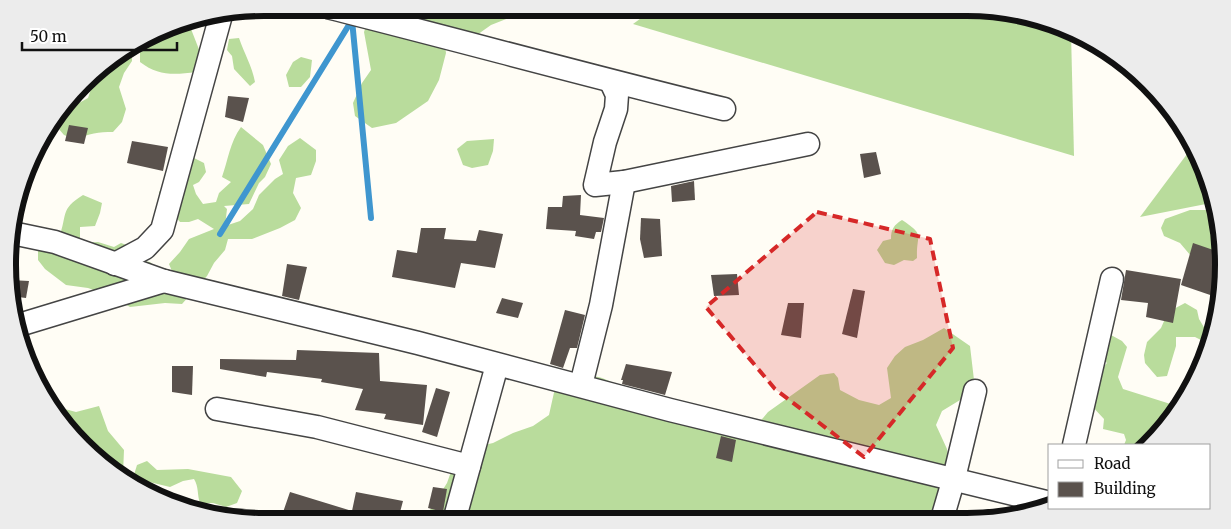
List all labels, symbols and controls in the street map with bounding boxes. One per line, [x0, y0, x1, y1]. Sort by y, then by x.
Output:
scale bar [22, 20, 178, 52]
text: 50 m [30, 27, 67, 46]
legend [1048, 444, 1211, 509]
text: Road [1094, 454, 1130, 473]
text: Building [1094, 479, 1156, 498]

